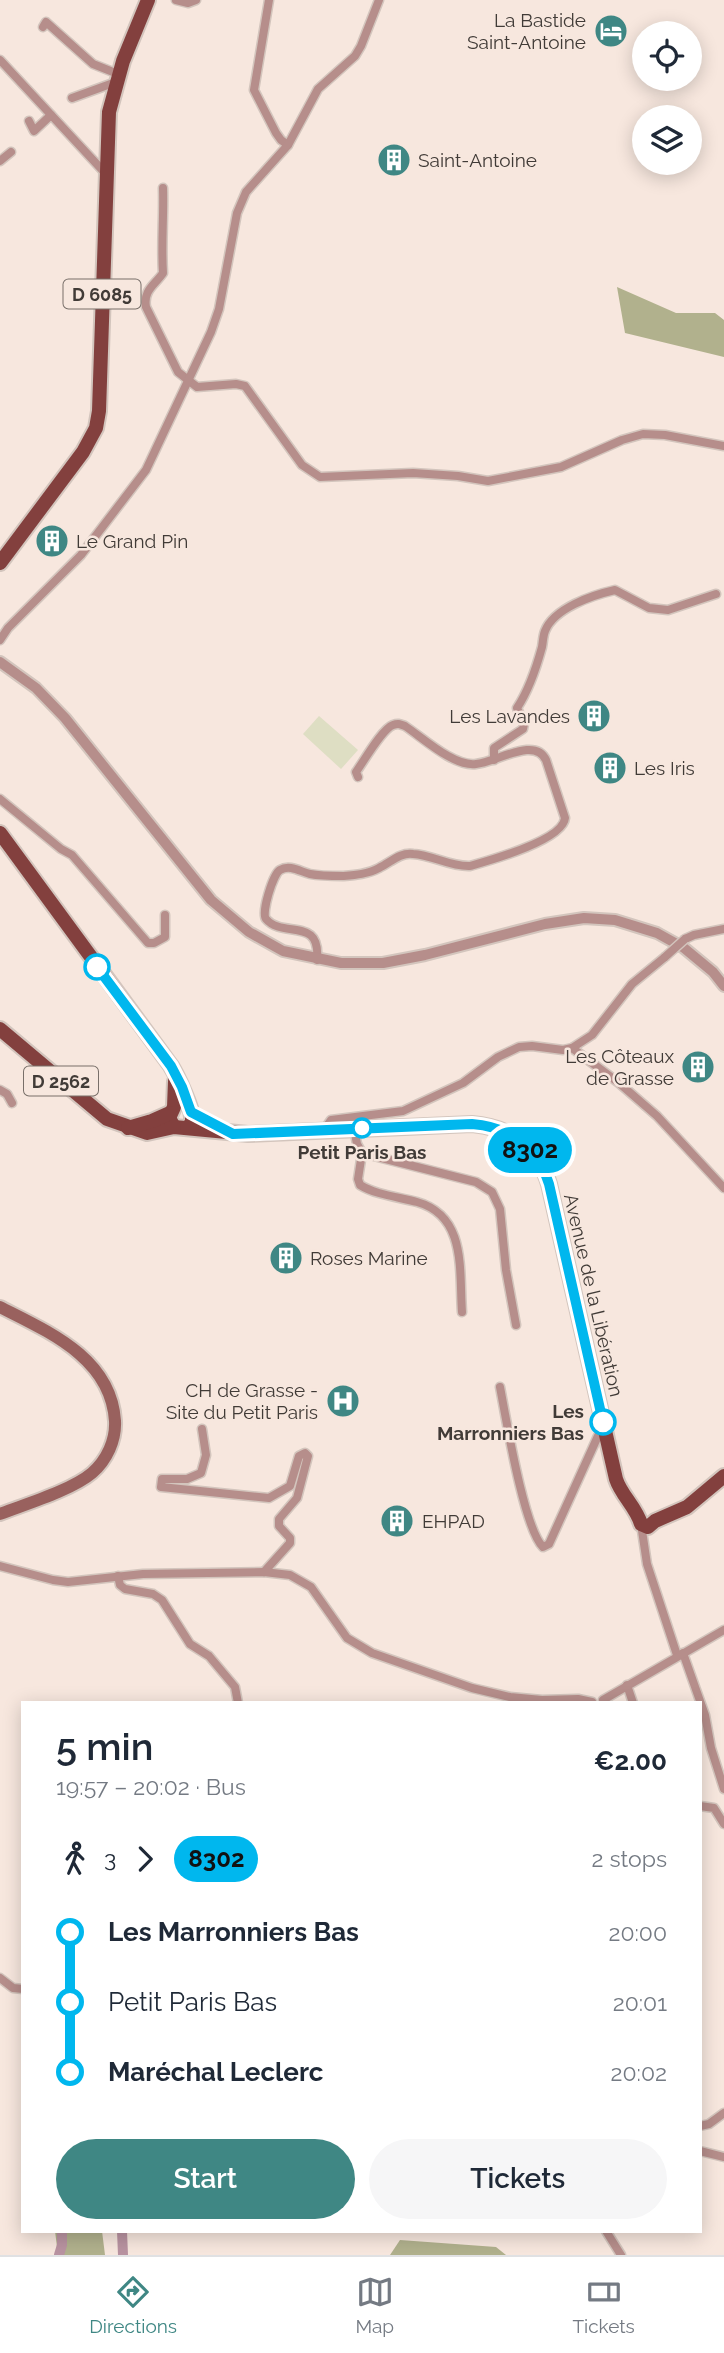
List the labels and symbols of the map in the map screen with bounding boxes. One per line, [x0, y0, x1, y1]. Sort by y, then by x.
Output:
place label: La Bastide Saint-Antoine [467, 9, 586, 53]
hotel icon: La Bastide Saint-Antoine [592, 12, 630, 50]
building icon: Saint-Antoine [375, 141, 413, 179]
place label: Saint-Antoine [418, 149, 537, 171]
road number: D 6085 [64, 280, 140, 308]
building icon: Le Grand Pin [33, 522, 71, 560]
place label: Le Grand Pin [76, 530, 188, 552]
building icon: Les Lavandes [575, 697, 613, 735]
place label: Les Lavandes [449, 705, 570, 727]
building icon: Les Iris [591, 749, 629, 787]
place label: Les Iris [634, 757, 695, 779]
unlabelled marker [84, 954, 110, 980]
place label: Les Côteaux de Grasse [565, 1045, 674, 1089]
building icon: Les Côteaux de Grasse [679, 1048, 717, 1086]
road number: D 2562 [24, 1066, 98, 1096]
marker: Petit Paris Bas [352, 1118, 372, 1138]
line badge: 8302 [481, 1127, 579, 1173]
place label: Petit Paris Bas [298, 1141, 426, 1163]
street label: Avenue de la Libération [560, 1191, 628, 1399]
building icon: Roses Marine [267, 1239, 305, 1277]
place label: Roses Marine [310, 1247, 428, 1269]
place label: CH de Grasse - Site du Petit Paris [166, 1379, 318, 1423]
hospital icon: CH de Grasse - Site du Petit Paris [324, 1382, 362, 1420]
place label: Les Marronniers Bas [437, 1400, 584, 1444]
marker: Les Marronniers Bas [590, 1409, 616, 1435]
building icon: EHPAD [378, 1502, 416, 1540]
place label: EHPAD [422, 1510, 485, 1532]

